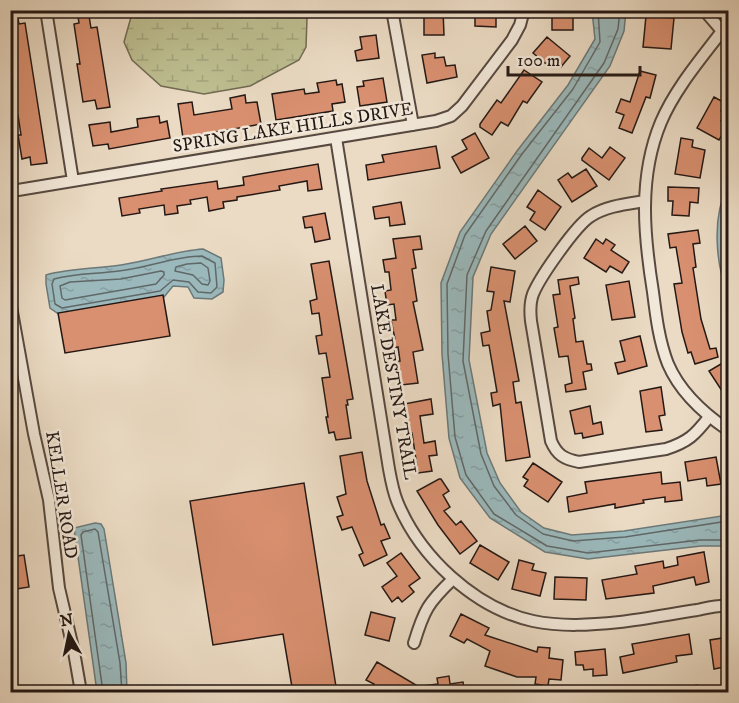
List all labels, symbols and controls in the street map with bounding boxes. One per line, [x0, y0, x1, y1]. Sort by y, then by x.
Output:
scale bar [508, 39, 640, 77]
text: 100 m [517, 50, 560, 72]
street label: SPRING LAKE HILLS DRIVE [171, 98, 415, 158]
street label: LAKE DESTINY TRAIL [365, 283, 421, 481]
street label: KELLER ROAD [40, 429, 82, 561]
north arrow [39, 604, 99, 664]
text: N [59, 609, 75, 631]

